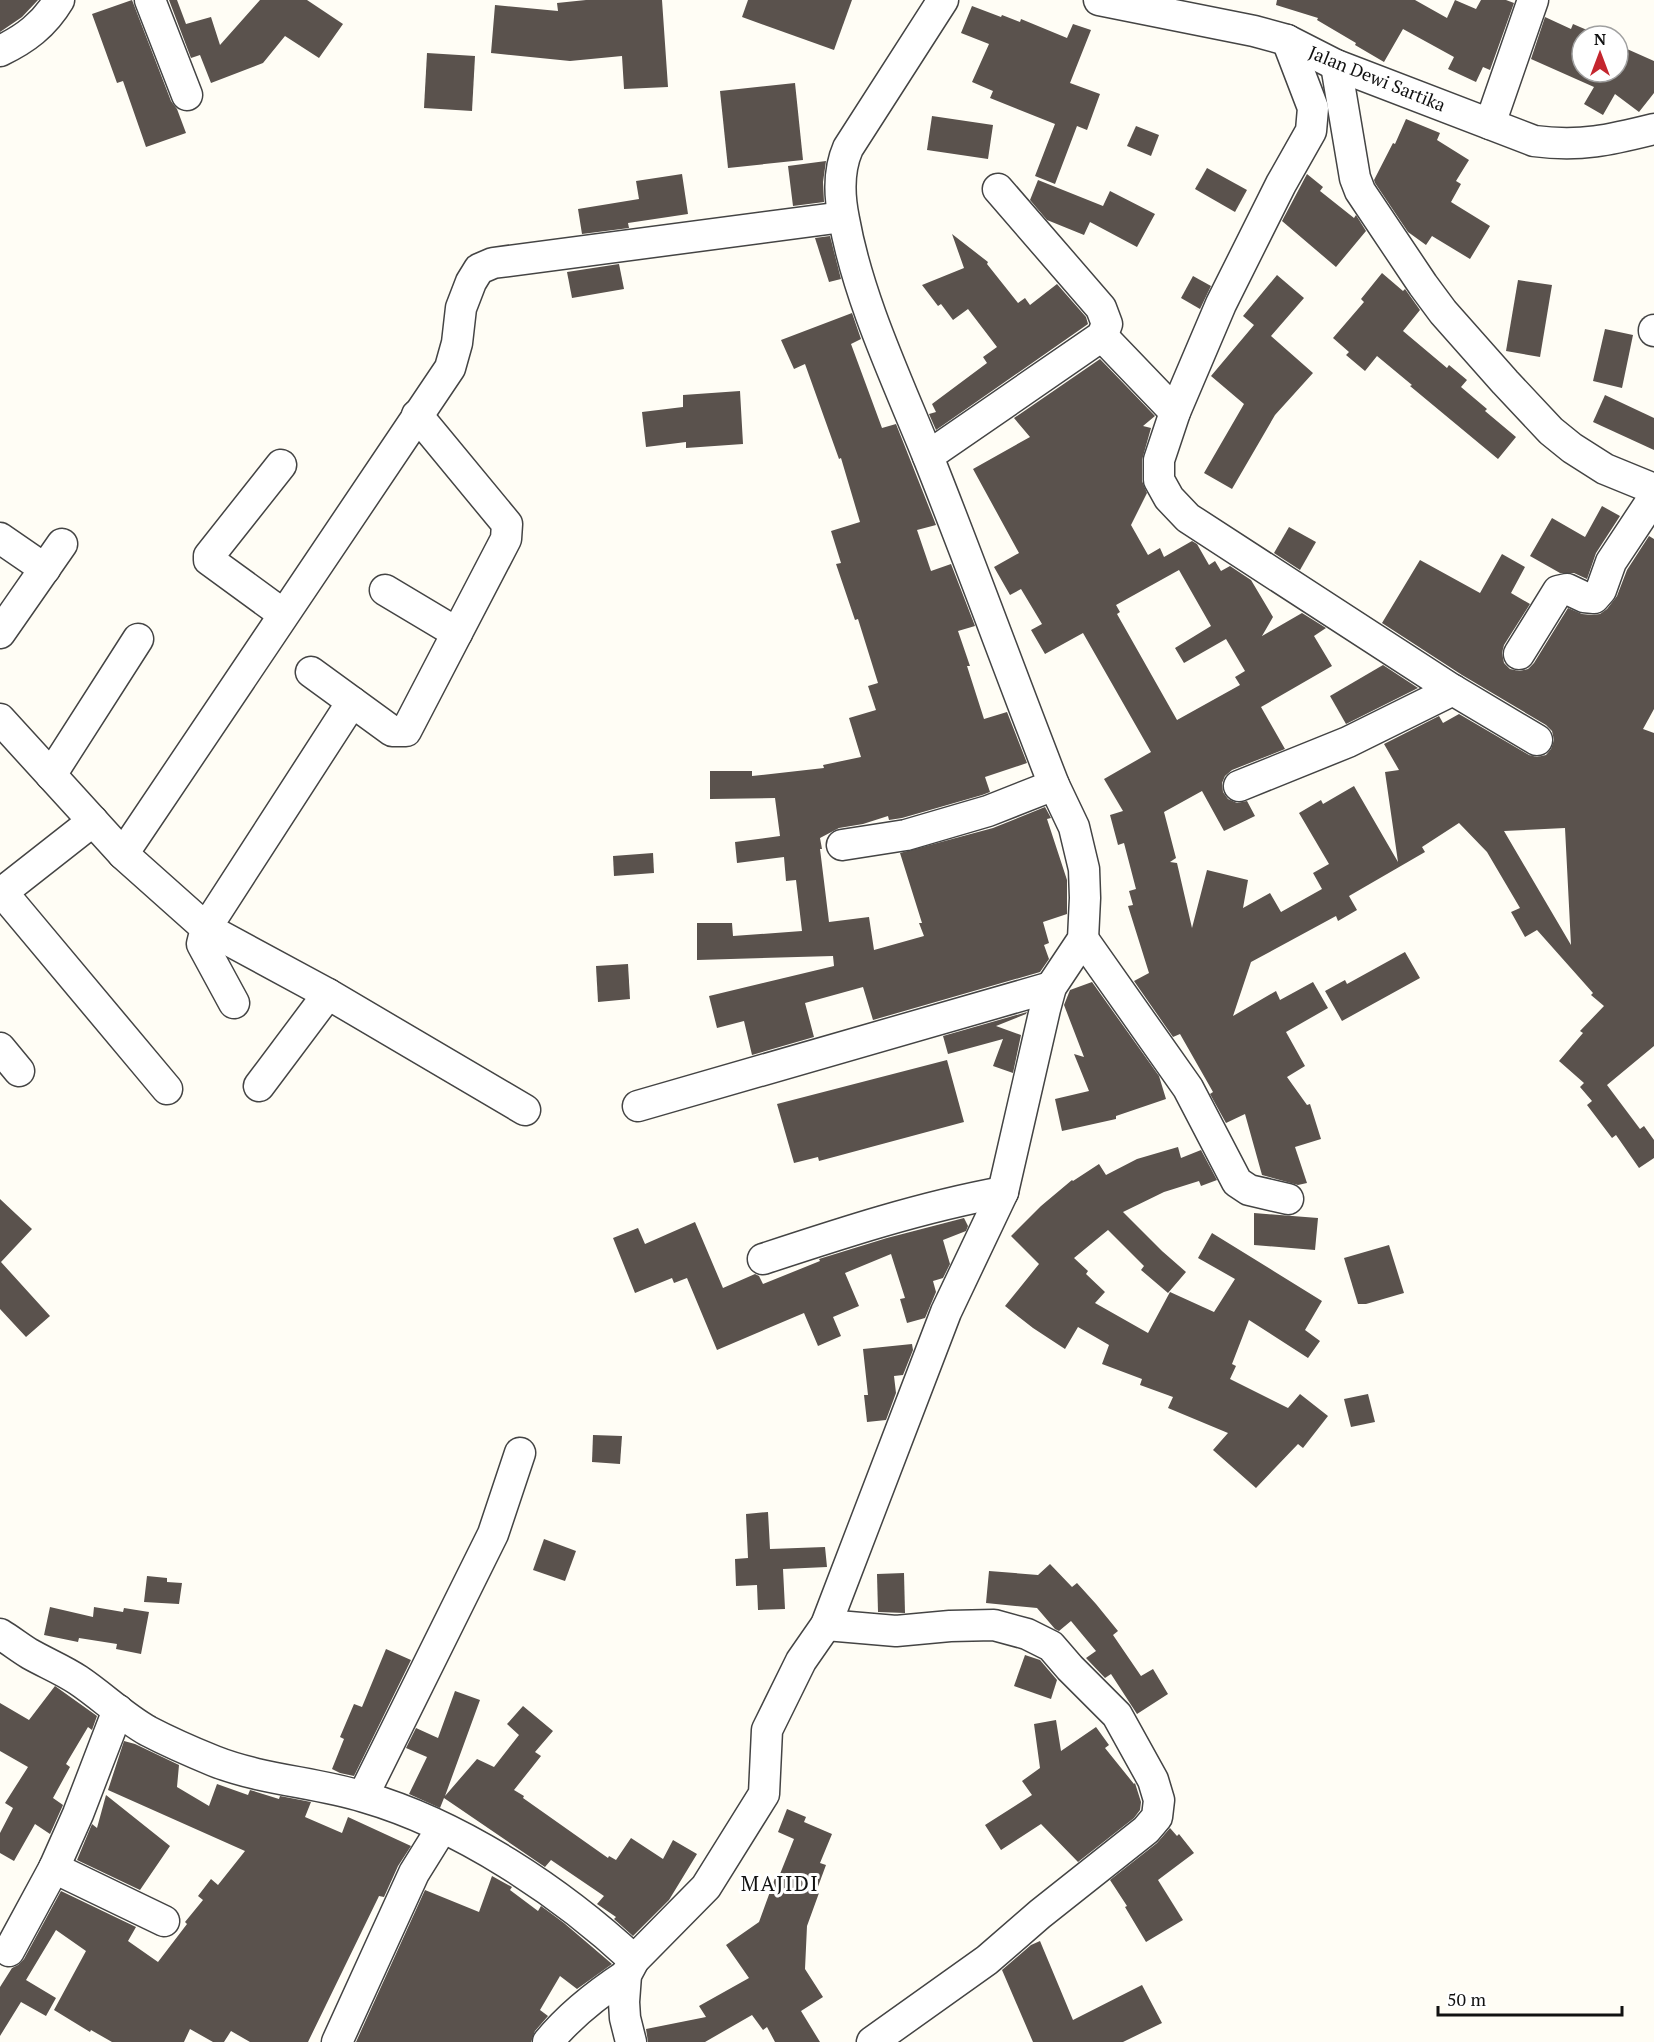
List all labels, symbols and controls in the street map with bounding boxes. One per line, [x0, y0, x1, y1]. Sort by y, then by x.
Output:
north arrow [1570, 24, 1630, 84]
text: N [1594, 28, 1606, 50]
street label: Jalan Dewi Sartika [1305, 40, 1449, 116]
district label: MAJIDI [741, 1869, 819, 1897]
scale bar [1438, 1979, 1622, 2017]
text: 50 m [1447, 1987, 1487, 2011]

